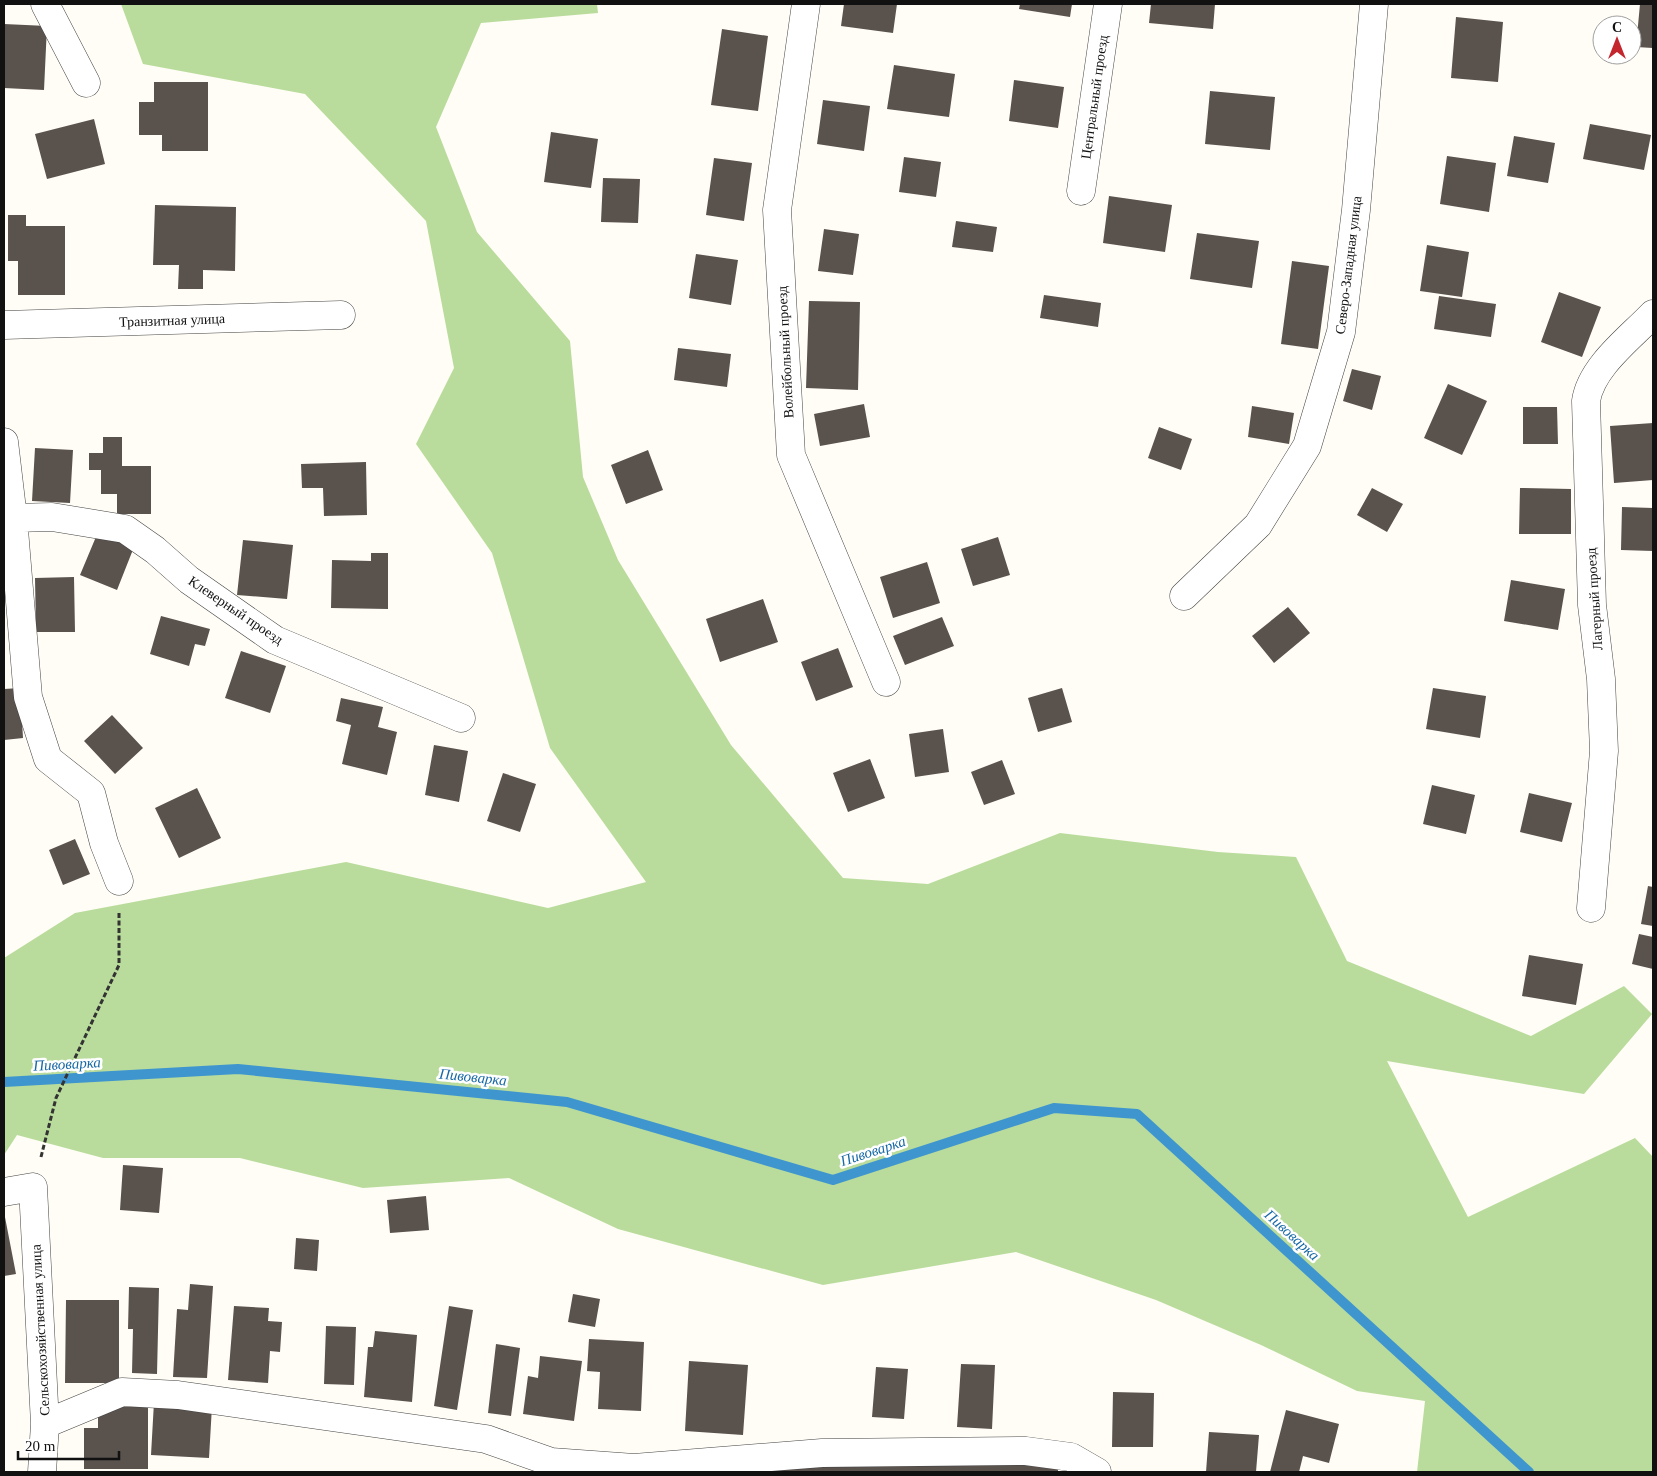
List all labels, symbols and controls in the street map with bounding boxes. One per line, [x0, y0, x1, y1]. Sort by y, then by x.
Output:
north arrow [1592, 15, 1642, 65]
text: С [1612, 20, 1622, 35]
street label: Центральный проезд [1078, 34, 1111, 160]
street label: Северо-Западная улица [1333, 194, 1365, 335]
street label: Волейбольный проезд [775, 285, 796, 419]
street label: Транзитная улица [119, 311, 226, 330]
street label: Лагерный проезд [1583, 547, 1606, 651]
street label: Клеверный проезд [186, 573, 286, 648]
water label: Пивоварка [32, 1054, 101, 1074]
water label: Пивоварка [438, 1065, 508, 1088]
water label: Пивоварка [837, 1133, 908, 1169]
water label: Пивоварка [1261, 1206, 1323, 1264]
street label: Сельскохозяйственная улица [28, 1243, 52, 1416]
scale bar [18, 1428, 119, 1460]
text: 20 m [25, 1438, 56, 1454]

